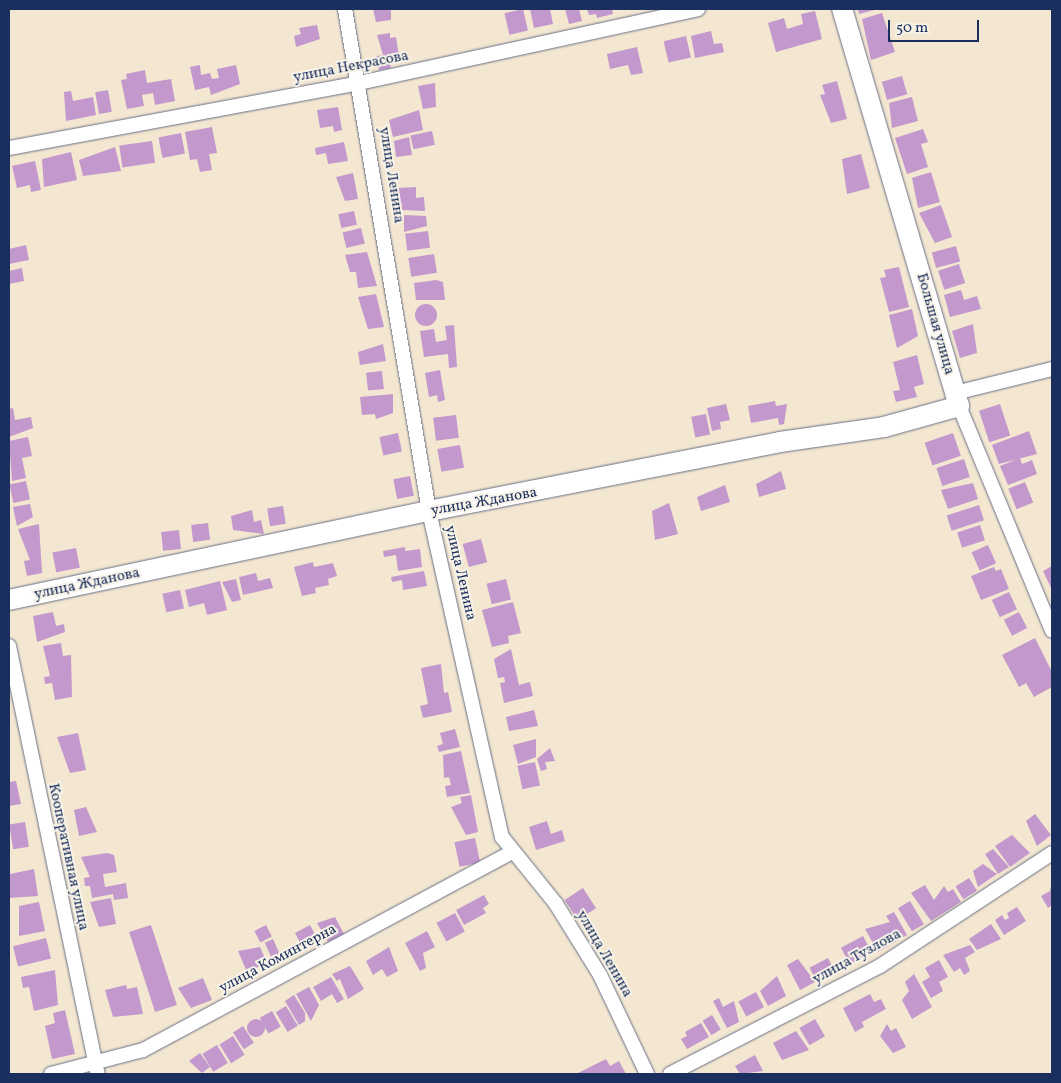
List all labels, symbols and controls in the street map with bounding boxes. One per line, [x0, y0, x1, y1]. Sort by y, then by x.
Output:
scale bar [891, 10, 982, 42]
text: 50 m [896, 18, 928, 39]
street label: улица Некрасова [292, 47, 410, 87]
street label: улица Ленина [375, 126, 407, 224]
street label: Большая улица [912, 271, 958, 377]
street label: улица Жданова [430, 484, 538, 520]
street label: улица Ленина [440, 524, 480, 622]
street label: улица Жданова [33, 564, 141, 604]
street label: Кооперативная улица [44, 782, 92, 932]
street label: улица Ленина [572, 908, 636, 1000]
street label: улица Коминтерна [216, 920, 340, 998]
street label: улица Тузлова [810, 925, 904, 989]

